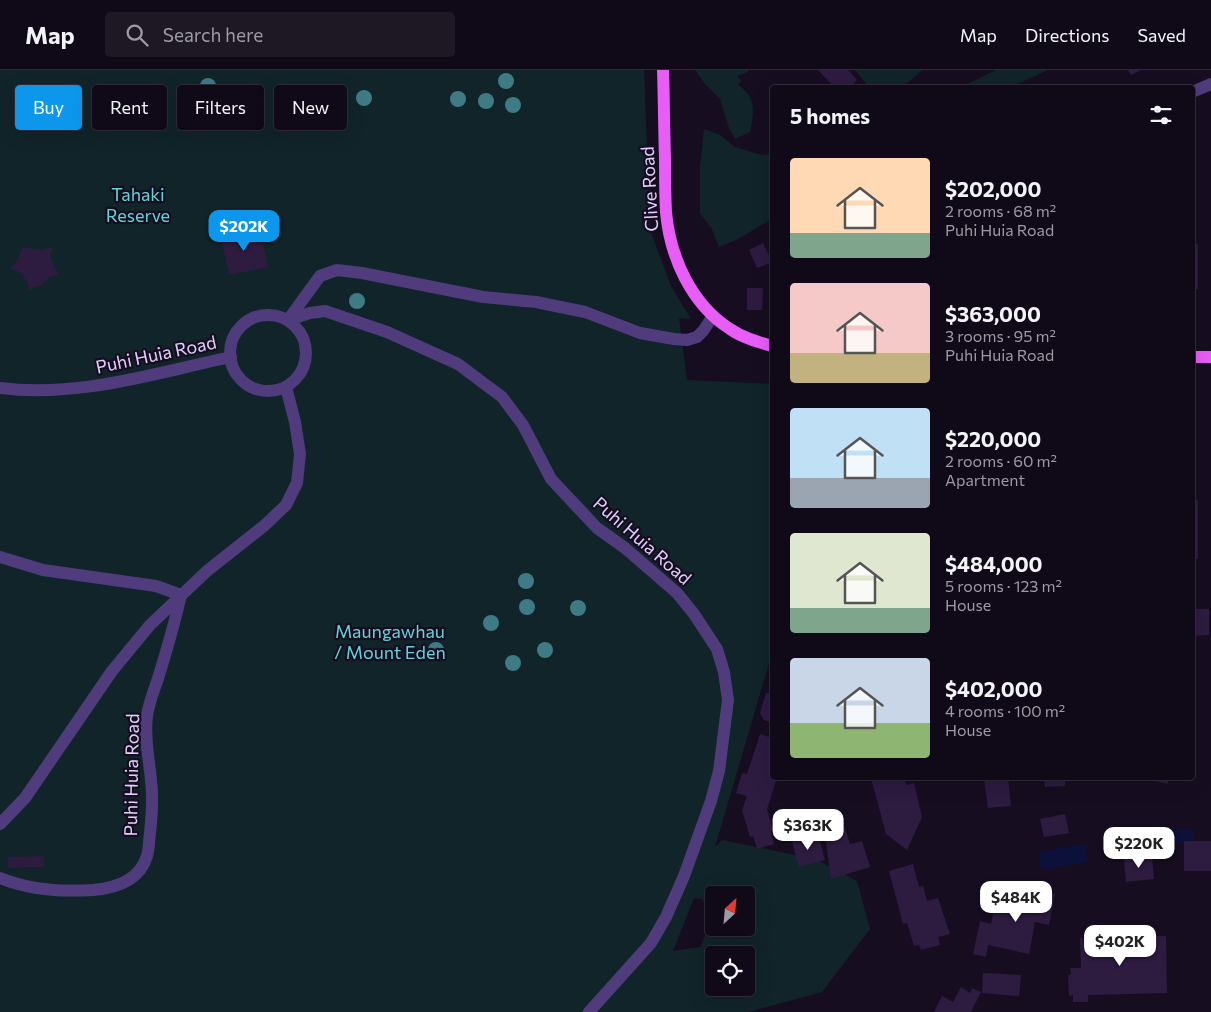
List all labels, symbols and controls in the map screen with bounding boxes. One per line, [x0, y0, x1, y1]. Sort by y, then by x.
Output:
search box [105, 12, 455, 57]
text: Map [25, 20, 75, 49]
icon: search [123, 21, 151, 49]
text: Search here [163, 23, 263, 46]
text: Map [960, 24, 997, 46]
text: Directions [1025, 24, 1109, 46]
text: Saved [1137, 24, 1186, 46]
chip: Buy [15, 85, 82, 130]
chip: Rent [92, 85, 167, 130]
chip: Filters [177, 85, 264, 130]
chip: New [274, 85, 347, 130]
icon: filters [1147, 101, 1175, 129]
text: 5 homes [790, 103, 870, 128]
street label: Clive Road [636, 146, 662, 232]
text: $202,000 [945, 176, 1041, 201]
icon: home [830, 178, 890, 238]
park label: Tahaki Reserve [106, 183, 170, 226]
text: 2 rooms · 68 m² [945, 201, 1056, 220]
pin: $202K [209, 210, 279, 252]
text: $202K [219, 216, 269, 235]
text: Puhi Huia Road [945, 220, 1054, 239]
text: $363,000 [945, 301, 1041, 326]
icon: home [830, 303, 890, 363]
text: 3 rooms · 95 m² [945, 326, 1056, 345]
street label: Puhi Huia Road [93, 330, 218, 378]
text: Puhi Huia Road [945, 345, 1054, 364]
text: $220,000 [945, 426, 1041, 451]
icon: home [830, 428, 890, 488]
text: 2 rooms · 60 m² [945, 451, 1057, 470]
text: Apartment [945, 470, 1025, 489]
street label: Puhi Huia Road [589, 492, 696, 589]
text: $484,000 [945, 551, 1043, 576]
icon: home [830, 553, 890, 613]
text: 5 rooms · 123 m² [945, 576, 1062, 595]
text: House [945, 595, 991, 614]
park label: Maungawhau / Mount Eden [334, 620, 446, 663]
text: $402,000 [945, 676, 1043, 701]
icon: home [830, 678, 890, 738]
text: 4 rooms · 100 m² [945, 701, 1065, 720]
street label: Puhi Huia Road [119, 713, 143, 837]
text: House [945, 720, 991, 739]
pin: $363K [773, 808, 843, 851]
text: $363K [784, 815, 832, 834]
pin: $220K [1104, 826, 1174, 869]
text: $220K [1114, 833, 1164, 852]
pin: $484K [981, 880, 1051, 923]
north arrow [705, 886, 755, 936]
map controls [705, 886, 755, 996]
text: $484K [991, 887, 1041, 906]
pin: $402K [1085, 924, 1155, 967]
text: $402K [1095, 931, 1145, 950]
button: locate [705, 946, 755, 996]

